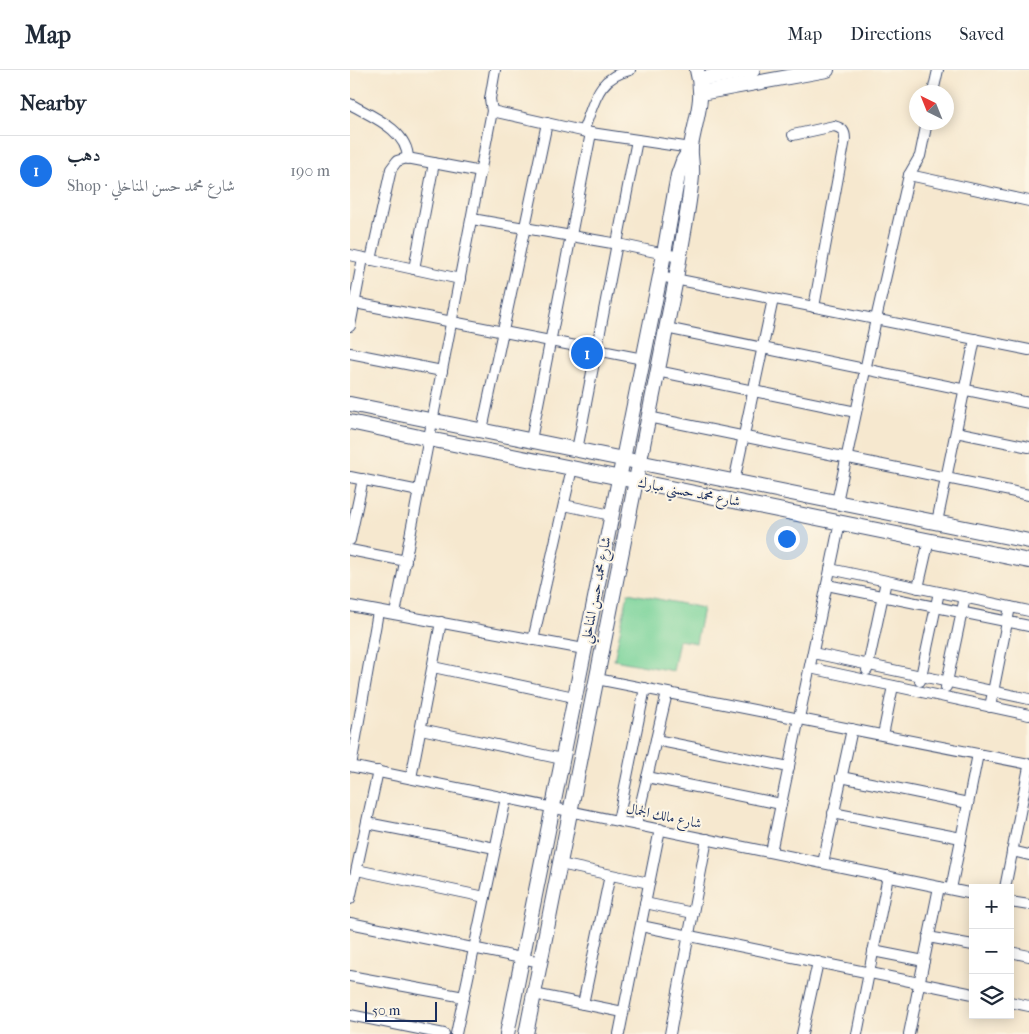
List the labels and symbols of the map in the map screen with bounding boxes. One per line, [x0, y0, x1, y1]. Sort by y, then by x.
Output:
north arrow [909, 85, 954, 130]
pin: 1 [571, 334, 603, 372]
street label: شارع محمد حسني مبارك [635, 474, 742, 514]
your location [774, 526, 800, 552]
street label: شارع محمد حسن المناخلي [577, 535, 619, 646]
street label: شارع مالك الجمال [624, 800, 703, 835]
scale bar [365, 999, 438, 1022]

